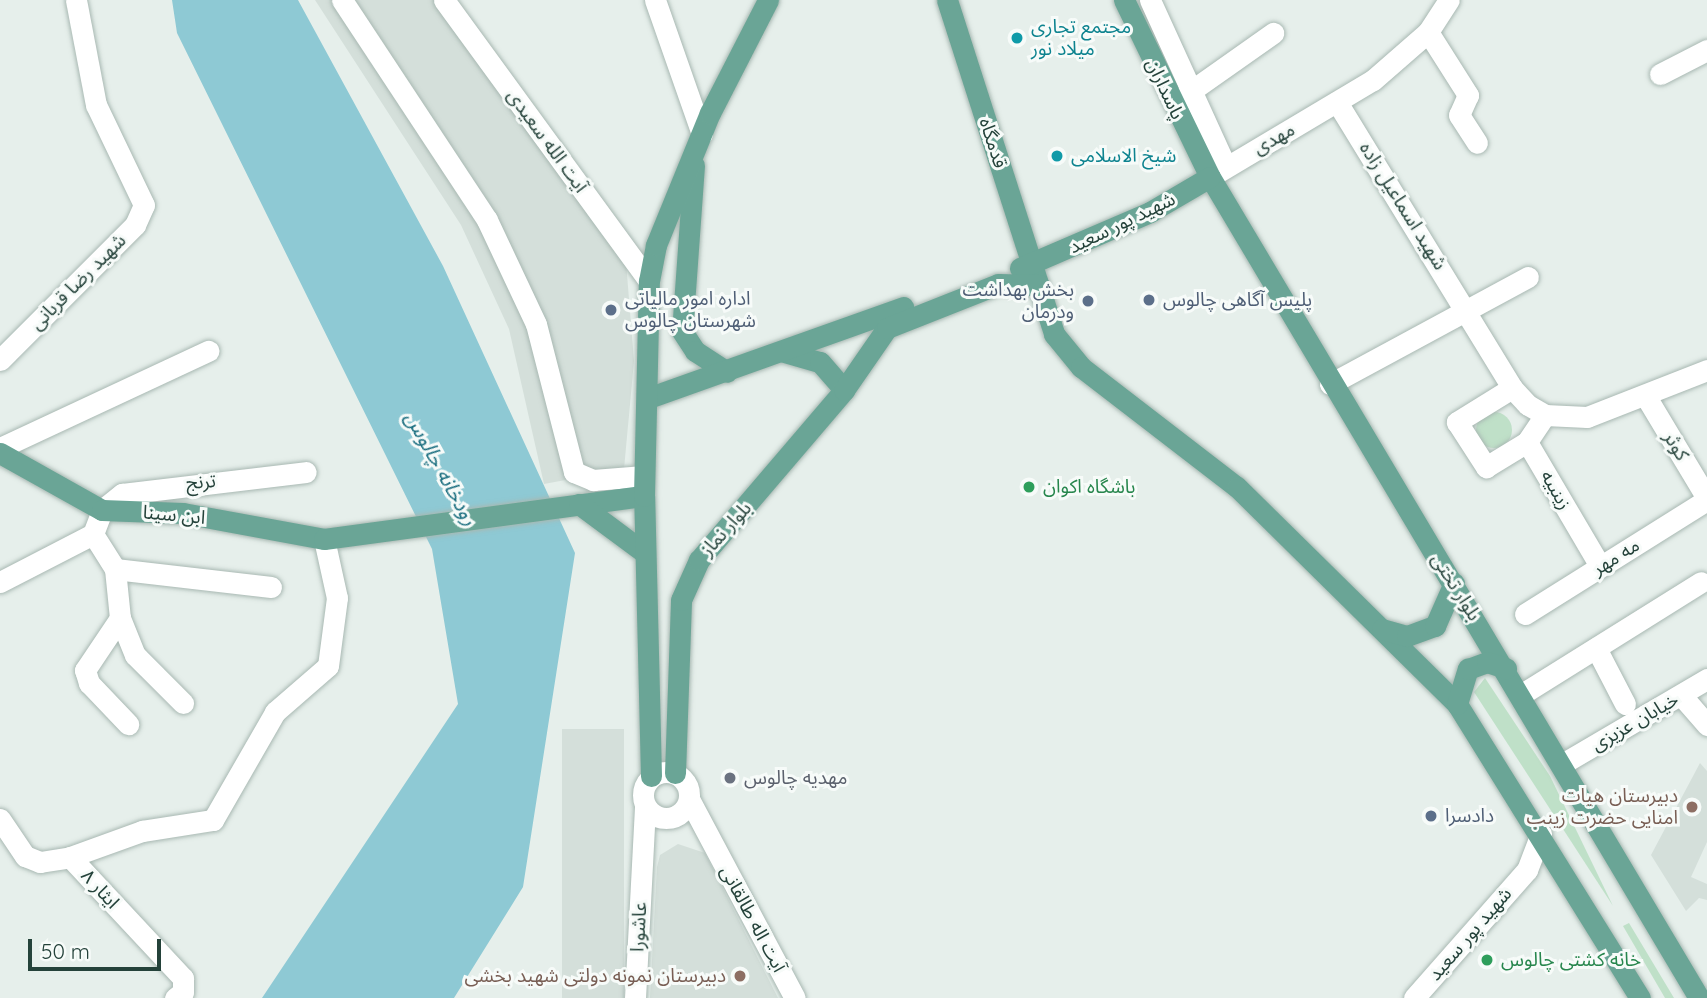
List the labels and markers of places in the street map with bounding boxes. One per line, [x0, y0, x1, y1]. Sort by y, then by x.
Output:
place label: مجتمع تجاری میلاد نور [1031, 16, 1131, 60]
marker: مجتمع تجاری میلاد نور [1009, 30, 1025, 46]
place label: شیخ الاسلامی [1071, 145, 1176, 167]
marker: شیخ الاسلامی [1049, 148, 1065, 164]
place label: بخش بهداشت ودرمان [962, 279, 1074, 323]
place label: اداره امور مالیاتی شهرستان چالوس [625, 288, 756, 332]
place label: پلیس آگاهی چالوس [1163, 289, 1312, 311]
marker: پلیس آگاهی چالوس [1141, 292, 1157, 308]
marker: بخش بهداشت ودرمان [1080, 293, 1096, 309]
marker: اداره امور مالیاتی شهرستان چالوس [603, 302, 619, 318]
place label: باشگاه اکوان [1043, 476, 1135, 498]
marker: باشگاه اکوان [1021, 479, 1037, 495]
place label: مهدیه چالوس [744, 767, 847, 789]
marker: مهدیه چالوس [722, 770, 738, 786]
place label: دبیرستان هیات امنایی حضرت زینب [1526, 785, 1678, 829]
marker: دبیرستان هیات امنایی حضرت زینب [1684, 799, 1700, 815]
place label: دادسرا [1445, 805, 1494, 827]
marker: دادسرا [1423, 808, 1439, 824]
place label: خانه کشتی چالوس [1501, 949, 1641, 971]
marker: خانه کشتی چالوس [1479, 952, 1495, 968]
place label: دبیرستان نمونه دولتی شهید بخشی [464, 965, 726, 987]
marker: دبیرستان نمونه دولتی شهید بخشی [732, 968, 748, 984]

